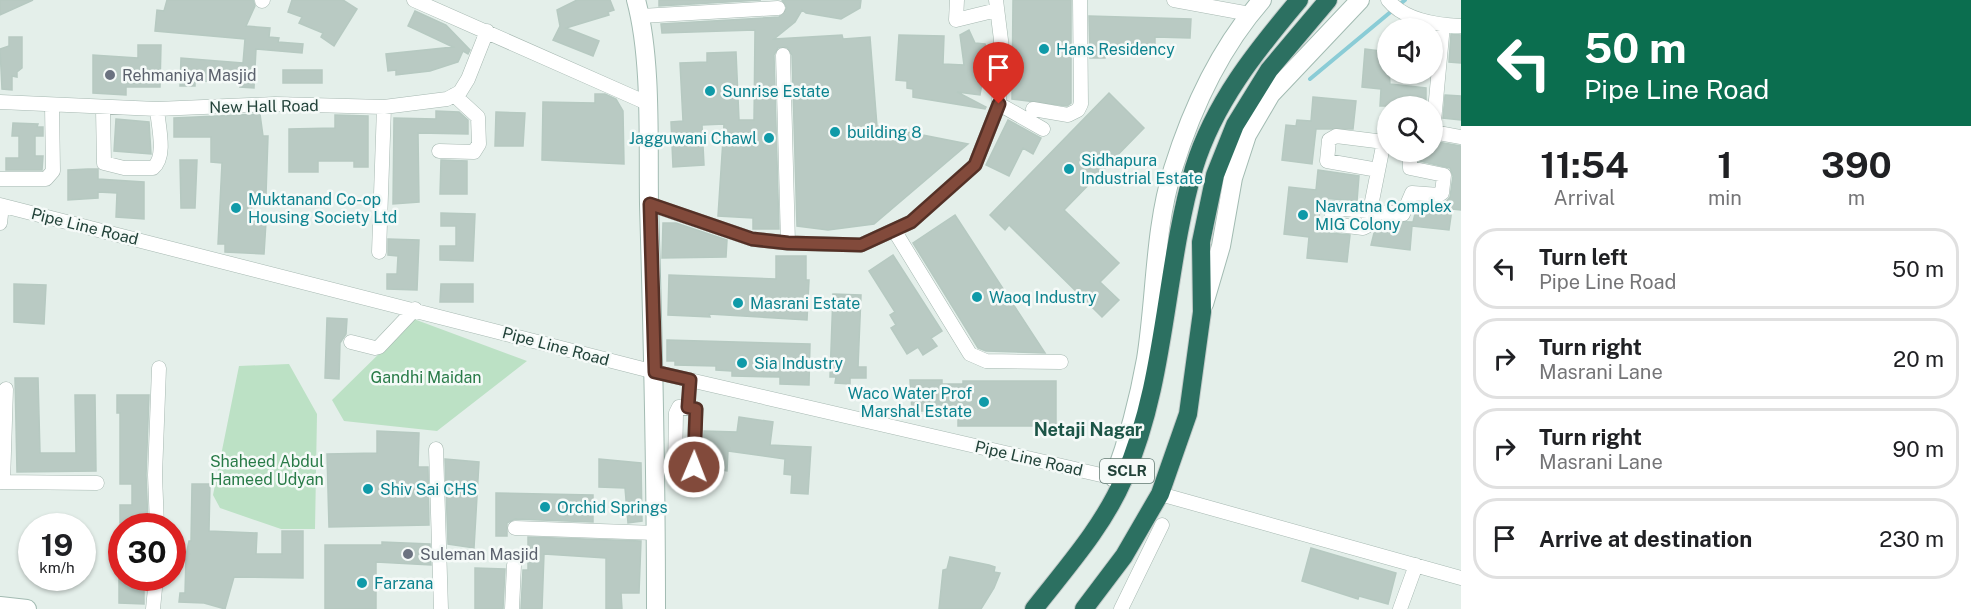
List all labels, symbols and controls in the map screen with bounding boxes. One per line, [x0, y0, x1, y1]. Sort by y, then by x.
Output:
map controls [1377, 18, 1443, 162]
button: sound [1377, 18, 1443, 84]
text: 50 m [1584, 23, 1687, 72]
icon: left [1485, 24, 1563, 102]
place label: Hans Residency [1056, 40, 1175, 59]
pin [973, 42, 1024, 104]
marker: Hans Residency [1037, 42, 1051, 56]
icon: arrive [982, 51, 1015, 84]
place label: Rehmaniya Masjid [122, 66, 257, 85]
marker: Rehmaniya Masjid [103, 68, 117, 82]
text: Pipe Line Road [1584, 73, 1769, 105]
place label: Sunrise Estate [722, 82, 830, 101]
marker: Sunrise Estate [703, 84, 717, 98]
street label: New Hall Road [209, 96, 319, 117]
button: search [1377, 96, 1443, 162]
place label: building 8 [847, 123, 922, 142]
marker: building 8 [828, 125, 842, 139]
place label: Jagguwani Chawl [629, 129, 757, 148]
marker: Jagguwani Chawl [762, 131, 776, 145]
text: 11:54 [1540, 144, 1629, 186]
text: 1 [1717, 144, 1733, 186]
text: 390 [1821, 144, 1892, 186]
place label: Sidhapura Industrial Estate [1081, 151, 1203, 188]
marker: Sidhapura Industrial Estate [1062, 162, 1076, 176]
text: Arrival [1554, 186, 1615, 210]
text: min [1708, 186, 1742, 210]
text: m [1848, 186, 1865, 210]
place label: Muktanand Co-op Housing Society Ltd [248, 190, 397, 227]
place label: Navratna Complex MIG Colony [1315, 197, 1452, 234]
marker: Muktanand Co-op Housing Society Ltd [229, 201, 243, 215]
street label: Pipe Line Road [29, 204, 140, 249]
marker: Navratna Complex MIG Colony [1296, 208, 1310, 222]
text: Turn left [1539, 244, 1628, 270]
icon: left [1488, 252, 1521, 285]
text: 50 m [1892, 256, 1944, 282]
text: Pipe Line Road [1539, 270, 1676, 294]
place label: Waoq Industry [989, 288, 1097, 307]
marker: Waoq Industry [970, 290, 984, 304]
place label: Masrani Estate [750, 294, 860, 313]
marker: Masrani Estate [731, 296, 745, 310]
street label: Pipe Line Road [500, 323, 611, 370]
text: Turn right [1539, 334, 1642, 360]
icon: right [1488, 342, 1521, 375]
text: 20 m [1893, 346, 1944, 372]
place label: Sia Industry [754, 354, 844, 373]
marker: Sia Industry [735, 356, 749, 370]
text: Masrani Lane [1539, 360, 1663, 384]
park label: Gandhi Maidan [370, 368, 482, 387]
place label: Waco Water Prof Marshal Estate [848, 384, 972, 421]
marker: Waco Water Prof Marshal Estate [977, 395, 991, 409]
district label: Netaji Nagar [1034, 419, 1143, 440]
text: Turn right [1539, 424, 1642, 450]
icon: right [1488, 432, 1521, 465]
position arrow [662, 435, 726, 499]
text: 90 m [1893, 436, 1944, 462]
street label: Pipe Line Road [973, 437, 1085, 480]
text: Masrani Lane [1539, 450, 1663, 474]
park label: Shaheed Abdul Hameed Udyan [210, 452, 324, 489]
road number: SCLR [1100, 459, 1154, 483]
place label: Shiv Sai CHS [380, 480, 477, 499]
marker: Shiv Sai CHS [361, 482, 375, 496]
place label: Orchid Springs [557, 498, 668, 517]
marker: Orchid Springs [538, 500, 552, 514]
speed limit sign: 30 [108, 513, 186, 591]
icon: arrive [1488, 522, 1521, 555]
text: Arrive at destination [1539, 526, 1752, 552]
text: 230 m [1879, 526, 1944, 552]
text: 19 [41, 527, 73, 563]
place label: Suleman Masjid [420, 545, 538, 564]
marker: Suleman Masjid [401, 547, 415, 561]
text: km/h [39, 559, 75, 576]
place label: Farzana [374, 574, 433, 593]
marker: Farzana [355, 576, 369, 590]

